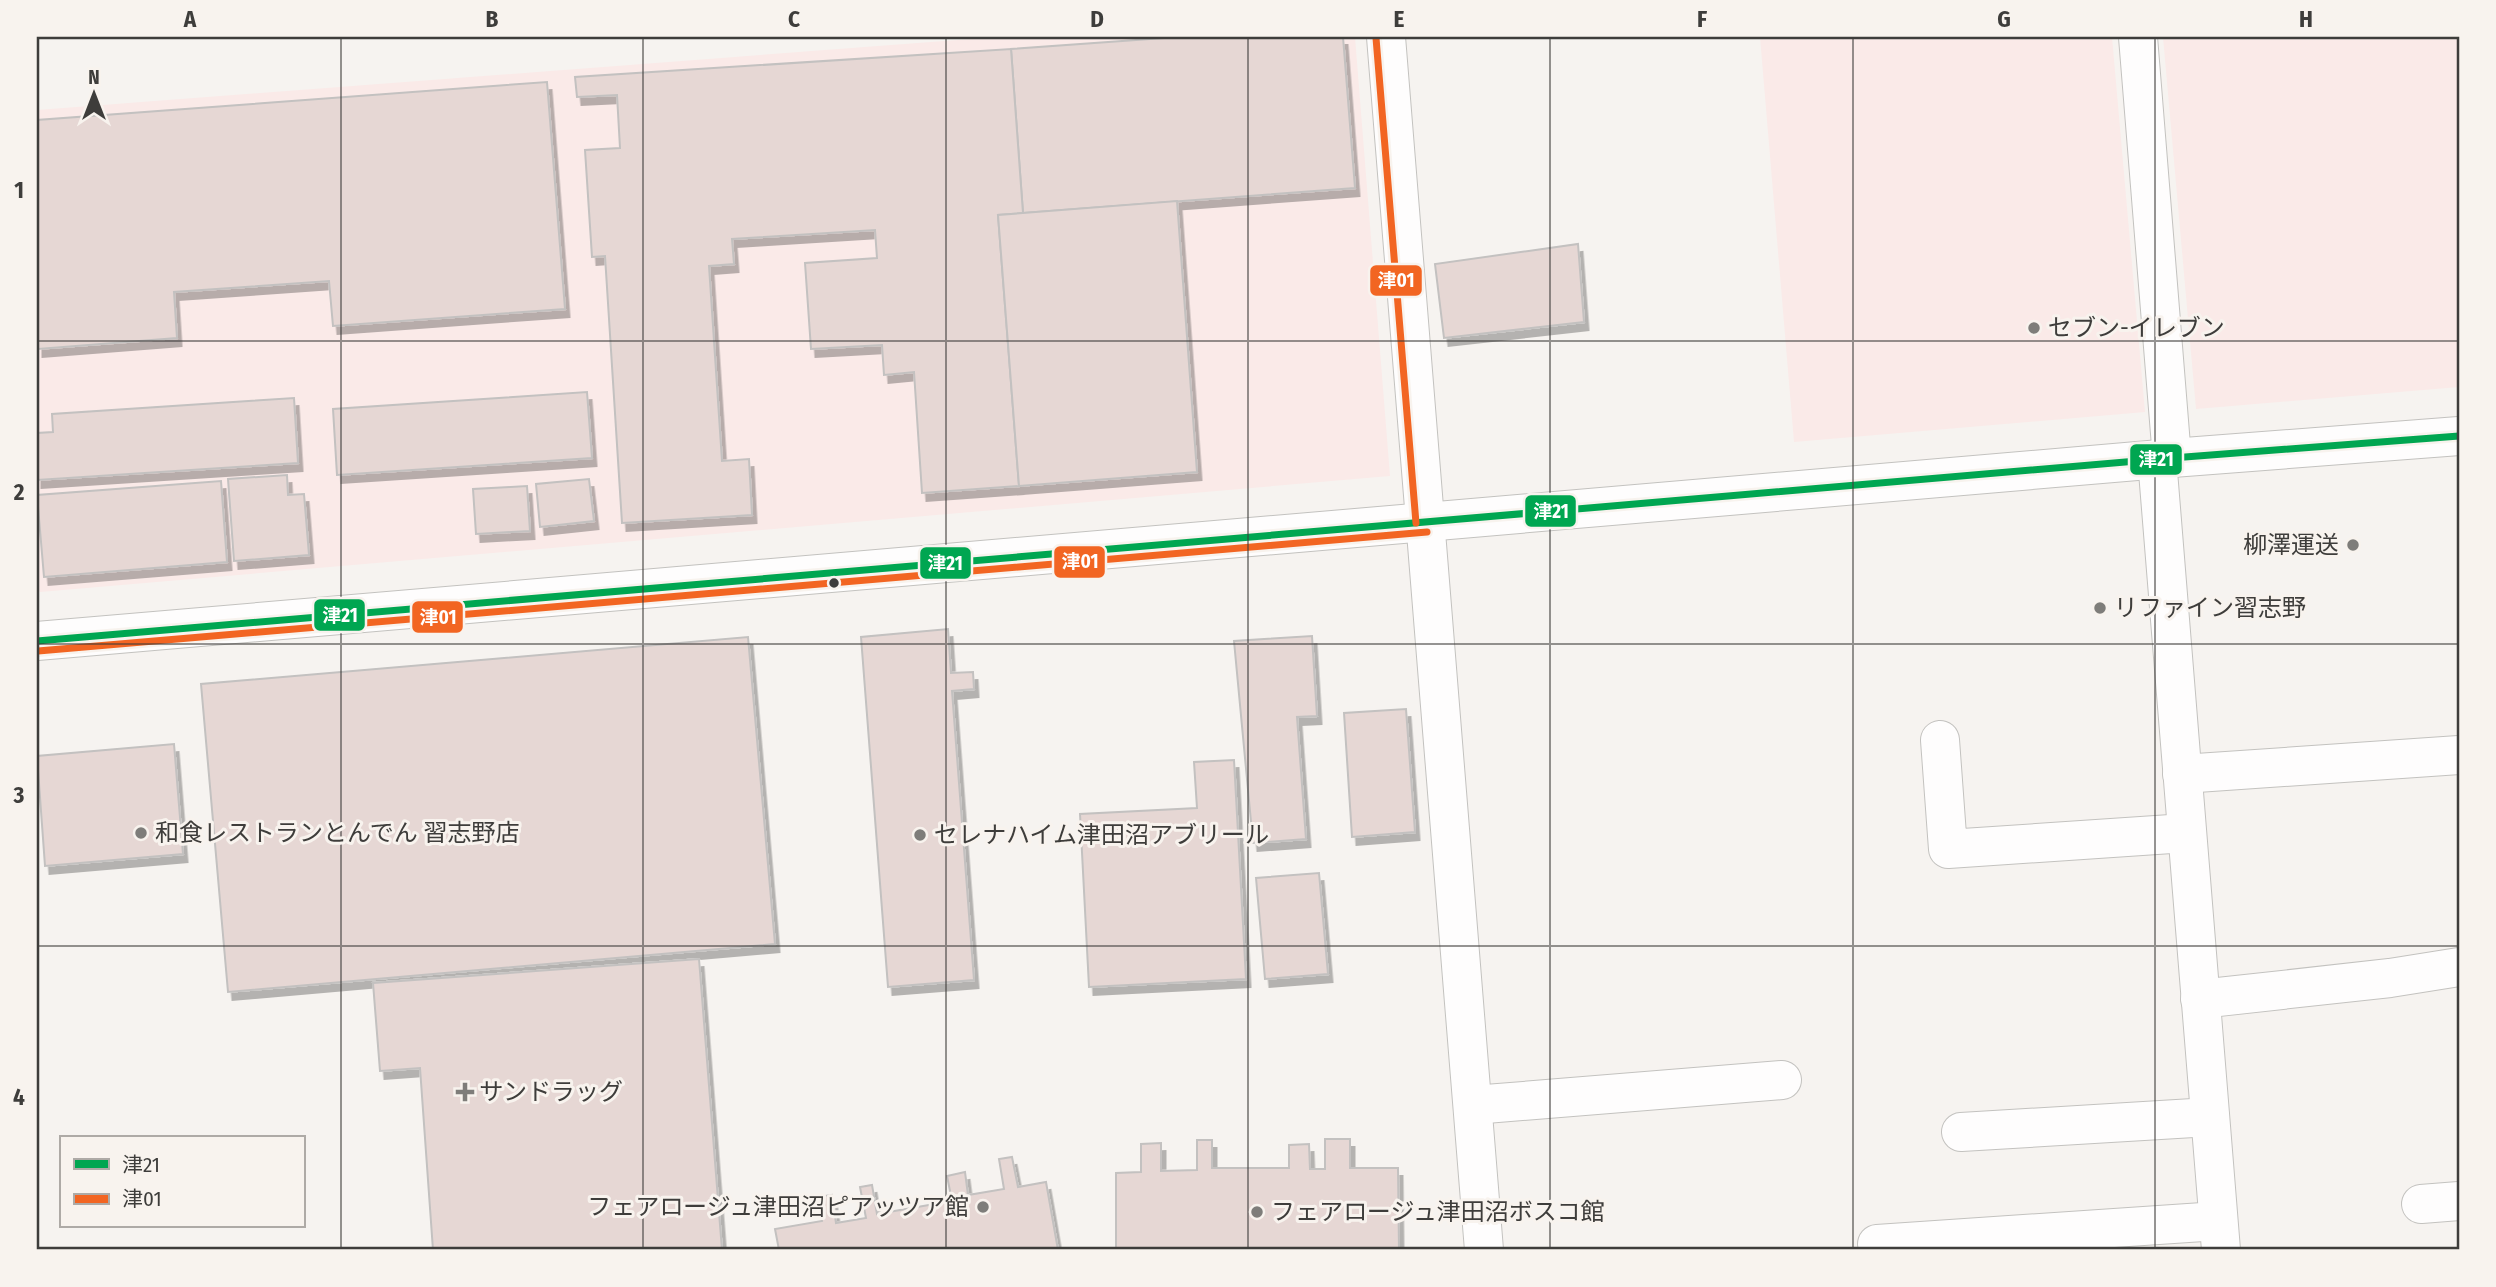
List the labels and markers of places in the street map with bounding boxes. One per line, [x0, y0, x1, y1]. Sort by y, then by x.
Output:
place label: セブン-イレブン [2048, 314, 2225, 342]
marker: セブン-イレブン [2026, 320, 2042, 336]
place label: 柳澤運送 [2243, 531, 2339, 559]
marker: 柳澤運送 [2345, 537, 2361, 553]
unlabelled marker [827, 576, 841, 590]
place label: リファイン習志野 [2114, 594, 2306, 622]
marker: リファイン習志野 [2092, 600, 2108, 616]
place label: 和食レストランとんでん 習志野店 [155, 819, 519, 847]
place label: セレナハイム津田沼アブリール [934, 821, 1269, 849]
marker: 和食レストランとんでん 習志野店 [133, 825, 149, 841]
marker: セレナハイム津田沼アブリール [912, 827, 928, 843]
place label: サンドラッグ [479, 1078, 623, 1106]
marker: サンドラッグ [457, 1084, 473, 1100]
place label: フェアロージュ津田沼ピアッツア館 [587, 1193, 969, 1221]
place label: フェアロージュ津田沼ボスコ館 [1271, 1198, 1605, 1226]
marker: フェアロージュ津田沼ピアッツア館 [975, 1199, 991, 1215]
marker: フェアロージュ津田沼ボスコ館 [1249, 1204, 1265, 1220]

